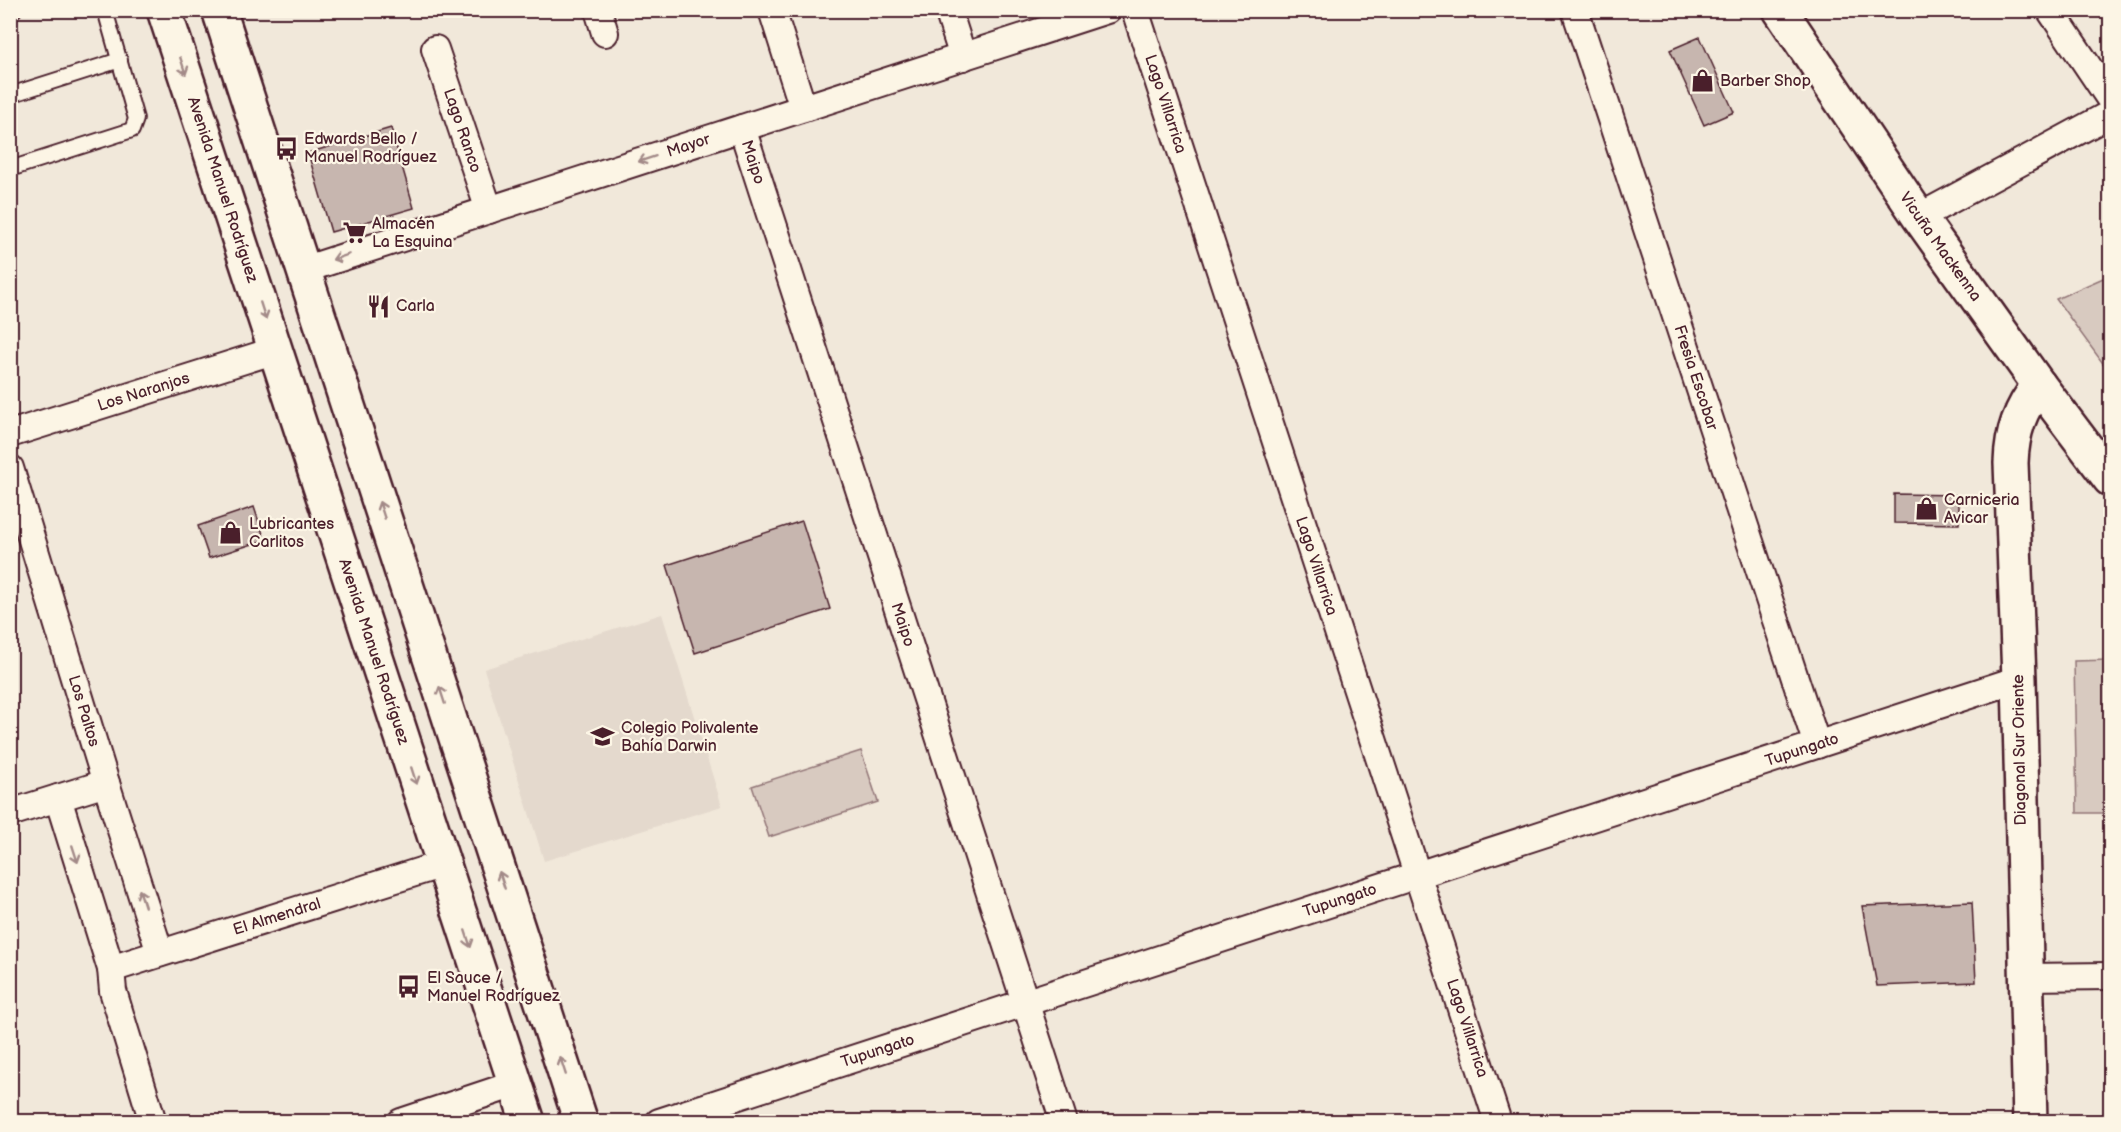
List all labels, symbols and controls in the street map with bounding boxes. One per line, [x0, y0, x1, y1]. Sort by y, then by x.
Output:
street label: Lago Villarrica [1141, 52, 1191, 156]
one-way arrow [178, 56, 189, 75]
shop icon: Barber Shop [1689, 68, 1715, 94]
place label: Barber Shop [1720, 72, 1811, 91]
street label: Lago Ranco [439, 86, 485, 175]
street label: Avenida Manuel Rodríguez [184, 94, 262, 285]
street label: Mayor [664, 129, 713, 161]
place label: Edwards Bello / Manuel Rodríguez [304, 130, 437, 167]
bus stop icon: Edwards Bello / Manuel Rodríguez [273, 135, 299, 161]
street label: Maipo [737, 138, 769, 187]
one-way arrow [638, 154, 657, 165]
street label: Vicuña Mackenna [1896, 189, 1986, 305]
place label: Almacén La Esquina [372, 215, 453, 252]
supermarket icon: Almacén La Esquina [341, 220, 367, 246]
one-way arrow [332, 252, 351, 263]
restaurant icon: Carla [365, 293, 391, 319]
place label: Carla [396, 297, 435, 316]
one-way arrow [258, 301, 269, 320]
street label: Fresia Escobar [1670, 323, 1722, 433]
street label: Los Naranjos [95, 368, 192, 415]
place label: Carniceria Avicar [1944, 491, 2020, 528]
shop icon: Carniceria Avicar [1913, 496, 1939, 522]
one-way arrow [375, 501, 386, 520]
street label: Lago Villarrica [1292, 514, 1341, 618]
place label: Lubricantes Carlitos [249, 515, 334, 552]
shop icon: Lubricantes Carlitos [218, 520, 244, 546]
street label: Avenida Manuel Rodríguez [335, 556, 413, 747]
street label: Maipo [887, 600, 919, 649]
street label: Los Paltos [64, 673, 104, 749]
street label: Diagonal Sur Oriente [2009, 674, 2031, 826]
one-way arrow [436, 686, 447, 705]
place label: Colegio Polivalente Bahía Darwin [621, 719, 759, 756]
school or university icon: Colegio Polivalente Bahía Darwin [590, 724, 616, 750]
street label: Tupungato [1763, 729, 1841, 771]
one-way arrow [410, 766, 421, 785]
one-way arrow [70, 844, 81, 863]
one-way arrow [496, 871, 507, 890]
street label: Tupungato [1301, 879, 1379, 921]
one-way arrow [136, 889, 147, 908]
street label: El Almendral [231, 894, 323, 939]
one-way arrow [463, 929, 474, 948]
place label: El Sauce / Manuel Rodríguez [427, 969, 560, 1006]
bus stop icon: El Sauce / Manuel Rodríguez [396, 974, 422, 1000]
street label: Lago Villarrica [1442, 976, 1492, 1080]
street label: Tupungato [838, 1030, 917, 1072]
one-way arrow [557, 1057, 568, 1076]

